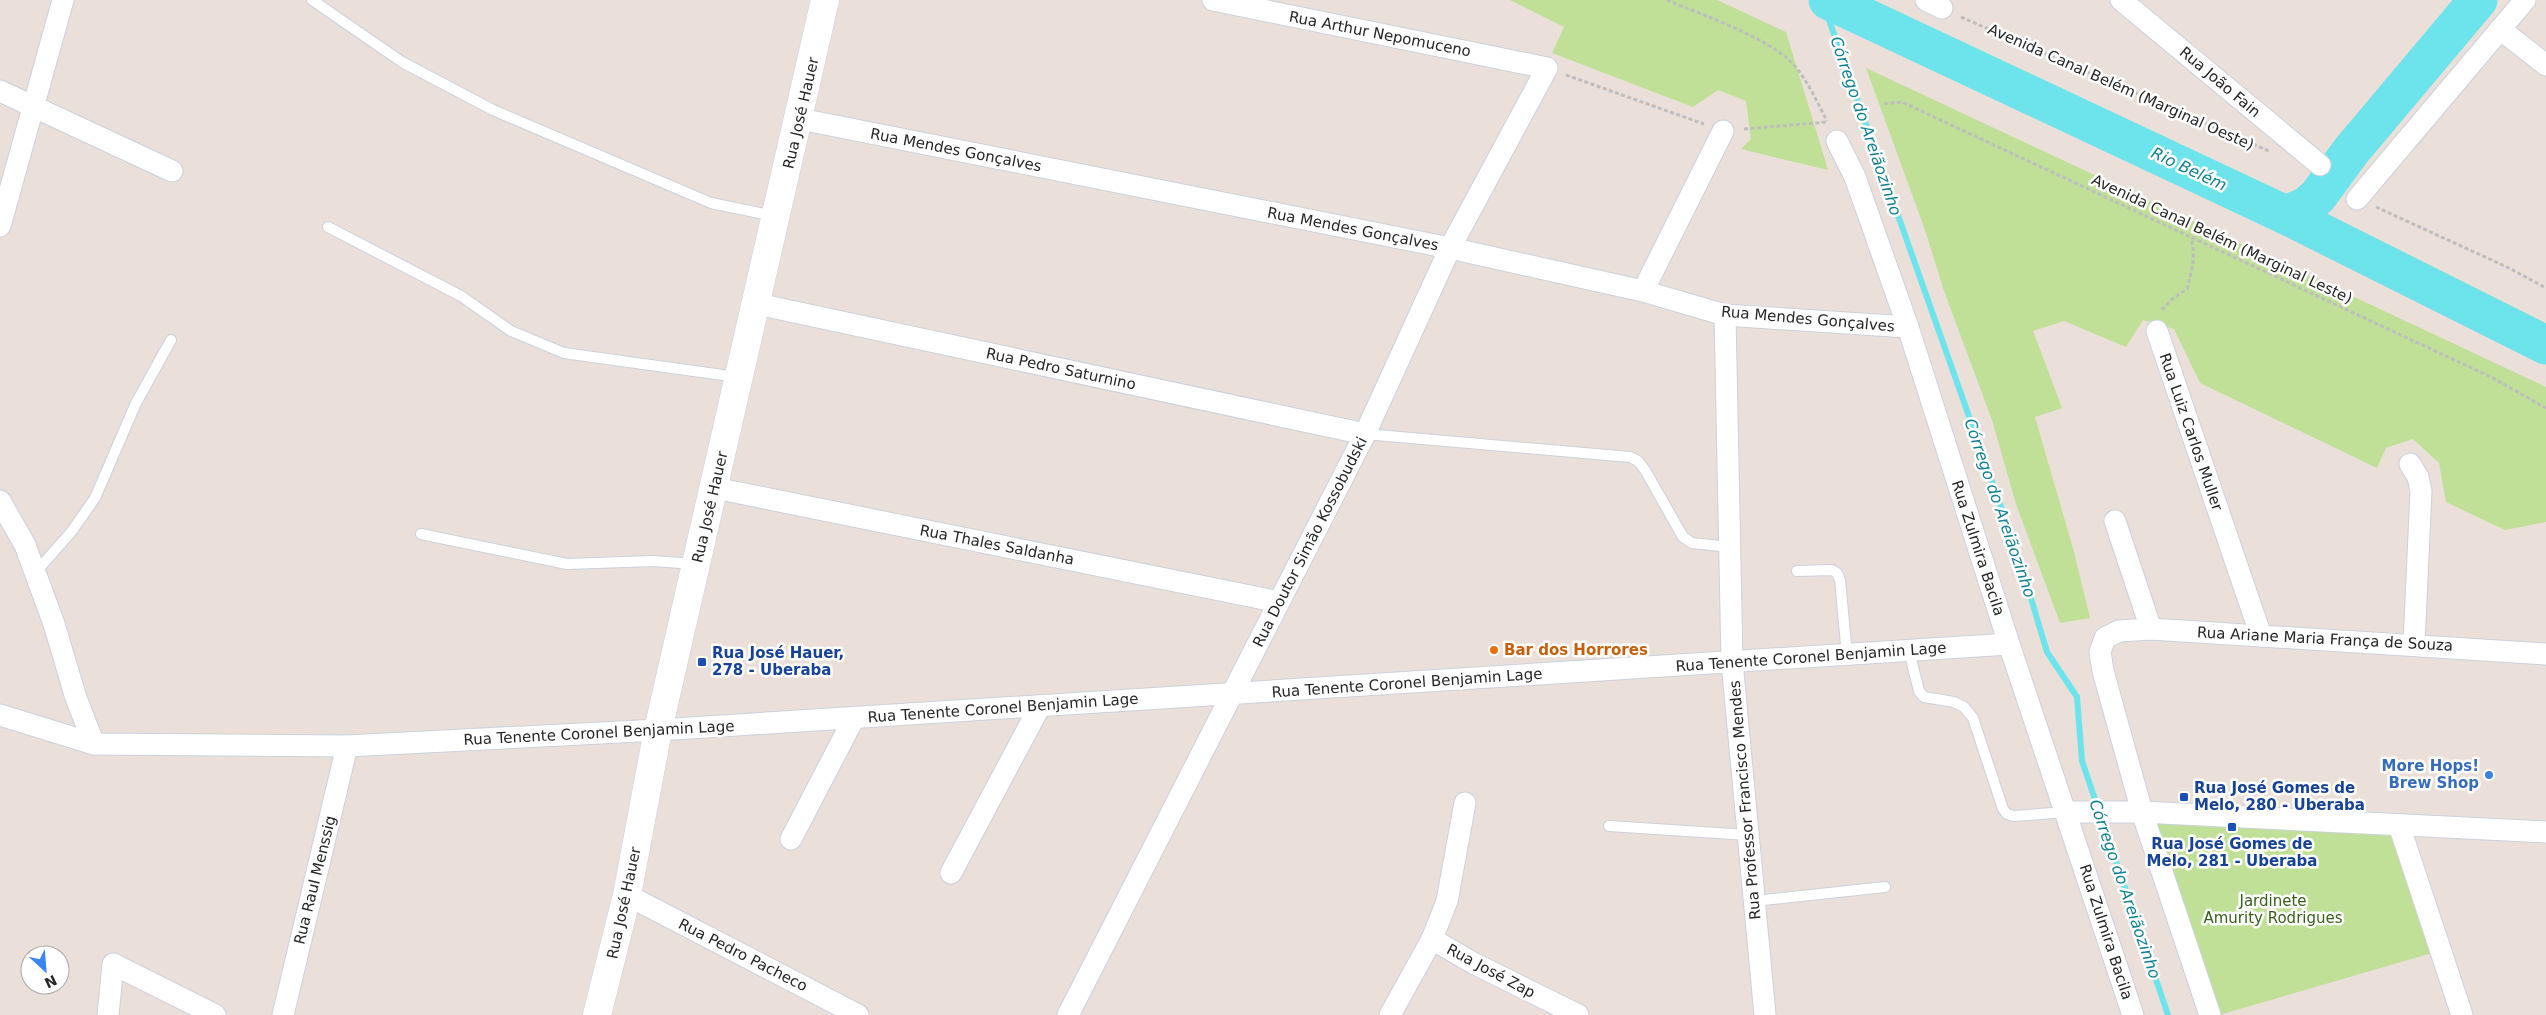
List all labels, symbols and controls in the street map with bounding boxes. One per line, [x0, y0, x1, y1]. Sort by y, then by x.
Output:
street label: Rua Arthur Nepomuceno [1288, 8, 1472, 60]
street label: Avenida Canal Belém (Marginal Oeste) [1985, 20, 2257, 154]
water label: Córrego do Areiãozinho [1826, 34, 1906, 218]
street label: Rua João Fain [2176, 43, 2264, 121]
street label: Rua José Hauer [779, 55, 823, 171]
street label: Rua Mendes Gonçalves [869, 125, 1043, 175]
water label: Rio Belém [2148, 143, 2230, 195]
street label: Avenida Canal Belém (Marginal Leste) [2089, 171, 2355, 307]
street label: Rua Mendes Gonçalves [1266, 204, 1440, 254]
street label: Rua Mendes Gonçalves [1721, 302, 1896, 336]
street label: Rua Pedro Saturnino [984, 344, 1138, 394]
street label: Rua Luiz Carlos Muller [2156, 351, 2227, 514]
water label: Córrego do Areiãozinho [1960, 416, 2040, 600]
street label: Rua Doutor Simão Kossobudski [1249, 434, 1371, 650]
street label: Rua José Hauer [688, 449, 732, 565]
street label: Rua Zulmira Bacila [1948, 478, 2008, 618]
street label: Rua Thales Saldanha [918, 521, 1076, 569]
street label: Rua Ariane Maria França de Souza [2197, 623, 2453, 655]
street label: Rua Tenente Coronel Benjamin Lage [1675, 639, 1947, 675]
place label: Bar dos Horrores [1504, 641, 1648, 659]
place label: Rua José Hauer, 278 - Uberaba [712, 644, 844, 679]
marker: Bar dos Horrores [1488, 644, 1500, 656]
marker: Rua José Hauer, 278 - Uberaba [696, 656, 708, 668]
street label: Rua Tenente Coronel Benjamin Lage [1271, 665, 1543, 701]
street label: Rua Professor Francisco Mendes [1726, 679, 1764, 920]
street label: Rua Tenente Coronel Benjamin Lage [867, 690, 1139, 726]
street label: Rua Tenente Coronel Benjamin Lage [463, 717, 735, 749]
place label: More Hops! Brew Shop [2382, 757, 2479, 792]
marker: More Hops! Brew Shop [2483, 769, 2495, 781]
place label: Rua José Gomes de Melo, 280 - Uberaba [2194, 779, 2365, 814]
marker: Rua José Gomes de Melo, 280 - Uberaba [2178, 791, 2190, 803]
water label: Córrego do Areiãozinho [2085, 797, 2165, 981]
street label: Rua Raul Menssig [290, 814, 340, 946]
marker: Rua José Gomes de Melo, 281 - Uberaba [2226, 821, 2238, 833]
place label: Rua José Gomes de Melo, 281 - Uberaba [2147, 835, 2317, 870]
street label: Rua José Hauer [603, 845, 645, 961]
street label: Rua Zulmira Bacila [2076, 862, 2136, 1002]
park label: Jardinete Amurity Rodrigues [2203, 892, 2343, 927]
street label: Rua Pedro Pacheco [676, 915, 810, 995]
street label: Rua José Zap [1444, 940, 1538, 1002]
north arrow [20, 945, 70, 995]
text: N [42, 972, 59, 991]

